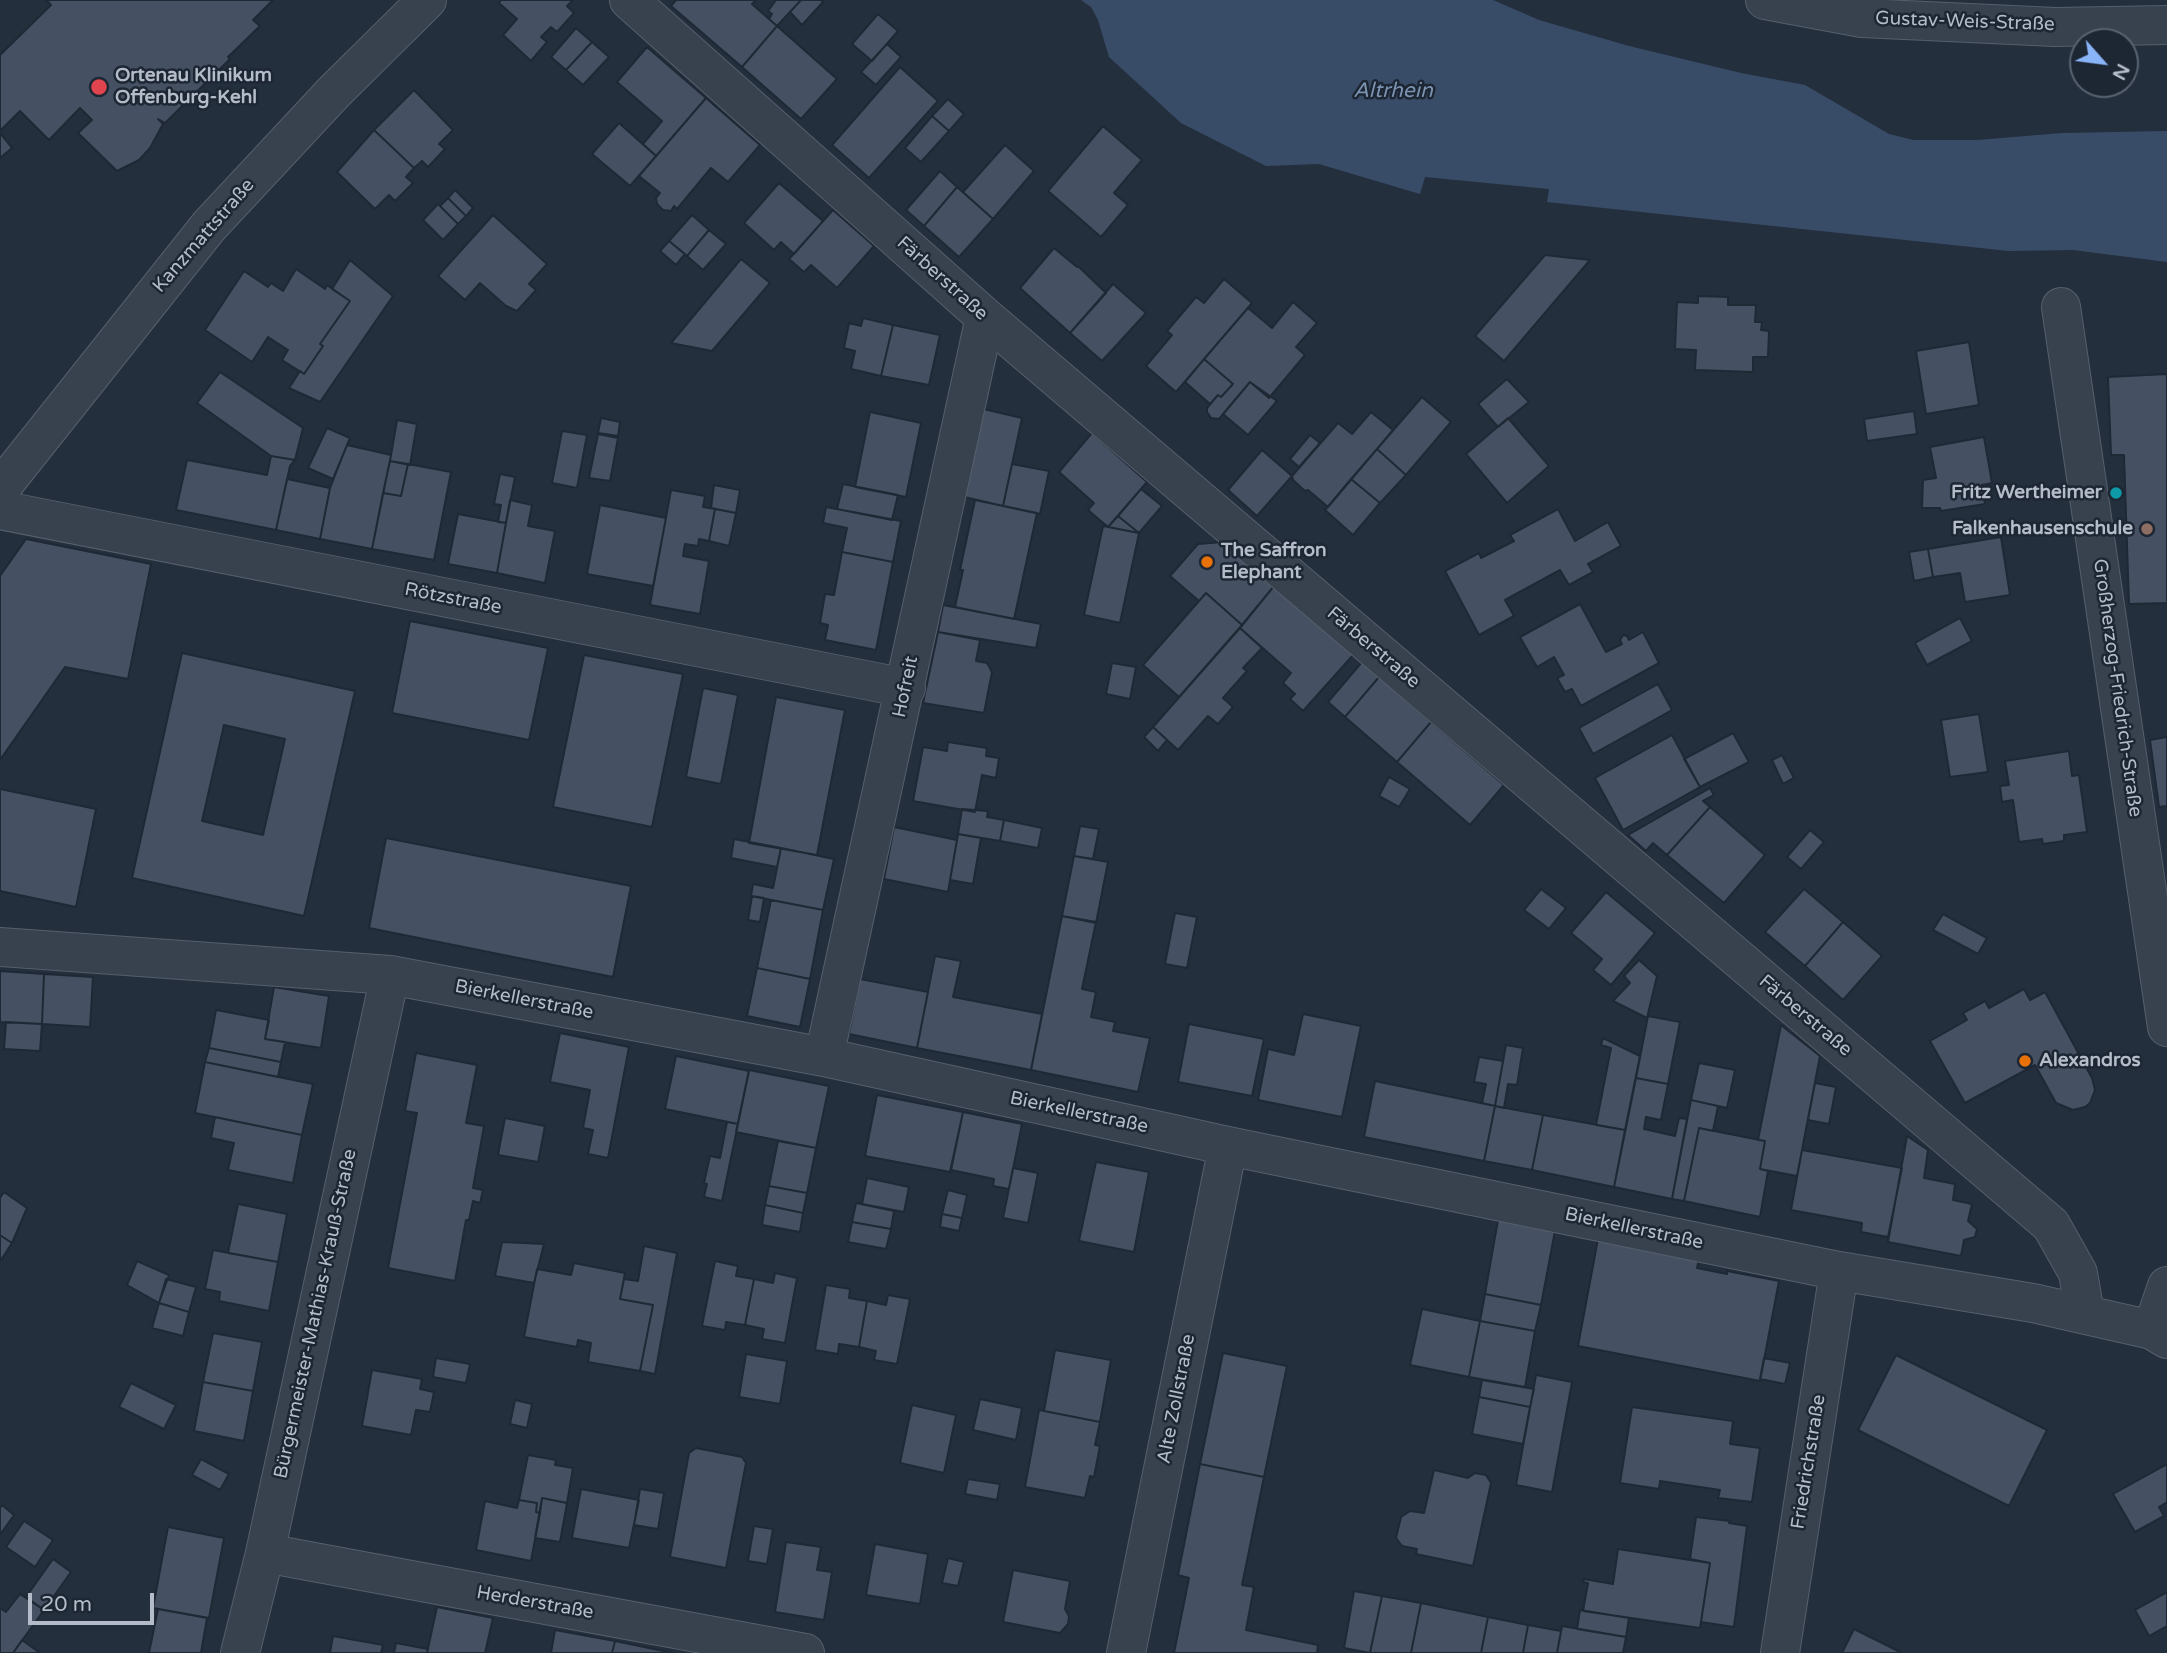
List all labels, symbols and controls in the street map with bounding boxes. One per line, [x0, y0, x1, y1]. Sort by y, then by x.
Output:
street label: Gustav-Weis-Straße [1875, 7, 2055, 37]
north arrow [2069, 28, 2139, 98]
text: N [2107, 60, 2134, 84]
place label: Ortenau Klinikum Offenburg-Kehl [115, 65, 272, 109]
marker: Ortenau Klinikum Offenburg-Kehl [89, 77, 109, 97]
water label: Altrhein [1353, 78, 1433, 104]
street label: Kanzmattstraße [148, 174, 260, 298]
street label: Färberstraße [892, 232, 992, 326]
place label: Fritz Wertheimer [1951, 482, 2102, 504]
marker: Fritz Wertheimer [2108, 485, 2124, 501]
place label: Falkenhausenschule [1952, 518, 2133, 540]
marker: Falkenhausenschule [2139, 521, 2155, 537]
place label: The Saffron Elephant [1221, 540, 1327, 584]
marker: The Saffron Elephant [1199, 554, 1215, 570]
street label: Großherzog-Friedrich-Straße [2088, 557, 2146, 819]
street label: Rötzstraße [403, 578, 503, 620]
street label: Färberstraße [1322, 602, 1424, 694]
street label: Hofreit [888, 654, 924, 720]
street label: Färberstraße [1754, 970, 1856, 1062]
street label: Bierkellerstraße [453, 975, 595, 1025]
place label: Alexandros [2039, 1050, 2141, 1072]
marker: Alexandros [2017, 1053, 2033, 1069]
street label: Bierkellerstraße [1008, 1087, 1150, 1139]
street label: Bürgermeister-Mathias-Krauß-Straße [270, 1147, 362, 1481]
street label: Bierkellerstraße [1563, 1203, 1705, 1255]
street label: Alte Zollstraße [1153, 1332, 1201, 1466]
street label: Friedrichstraße [1787, 1393, 1831, 1531]
scale bar [32, 1580, 158, 1624]
street label: Herderstraße [475, 1581, 595, 1625]
text: 20 m [41, 1592, 92, 1617]

